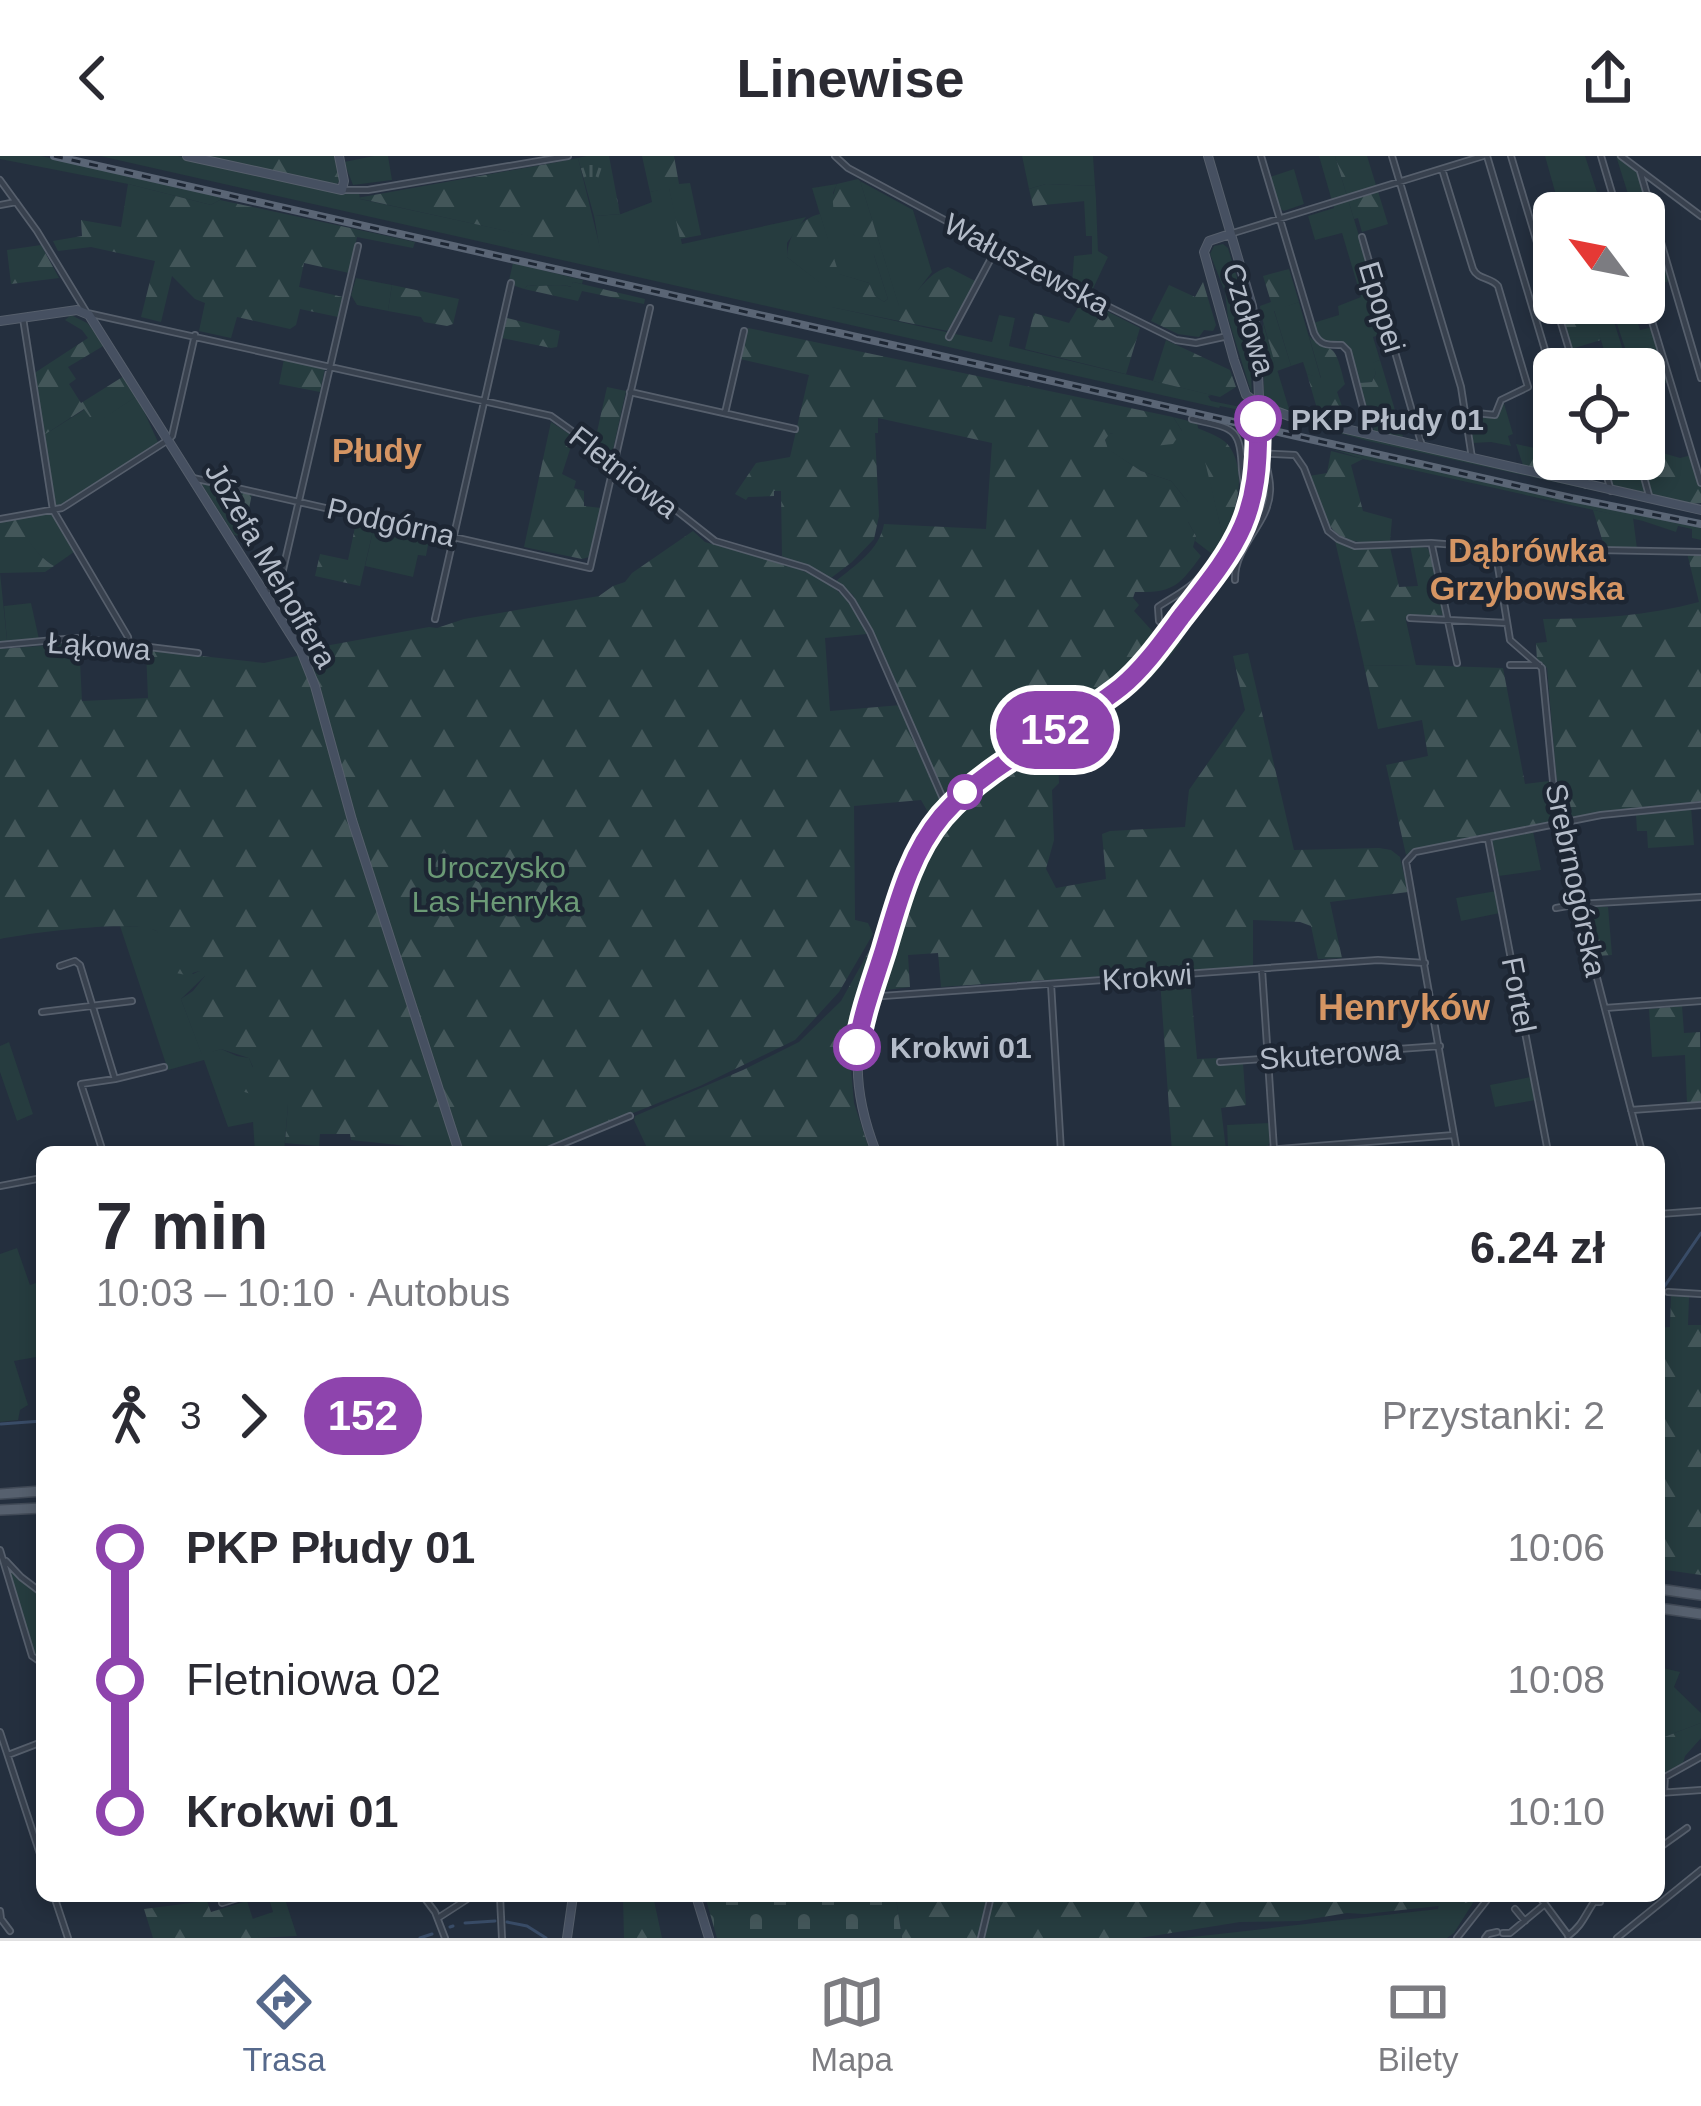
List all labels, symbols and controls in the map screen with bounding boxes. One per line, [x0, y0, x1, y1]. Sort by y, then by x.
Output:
icon: back [60, 45, 126, 111]
icon: share [1575, 45, 1641, 111]
text: Linewise [736, 48, 965, 108]
north arrow [1533, 192, 1665, 324]
map controls [1533, 192, 1665, 480]
street label: Wałuszewska [939, 207, 1115, 321]
street label: Epopei [1353, 258, 1411, 356]
street label: Czołowa [1216, 259, 1282, 379]
button: locate [1533, 348, 1665, 480]
marker: PKP Płudy 01 [1236, 397, 1280, 441]
place label: PKP Płudy 01 [1291, 403, 1484, 436]
street label: Fletniowa [563, 419, 685, 525]
district label: Płudy [332, 432, 423, 469]
street label: Józefa Mehoffera [199, 457, 343, 674]
street label: Podgórna [324, 491, 458, 553]
district label: Dąbrówka Grzybowska [1430, 532, 1625, 607]
street label: Łąkowa [46, 626, 152, 666]
line badge: 152 [986, 691, 1124, 769]
text: 152 [1020, 706, 1090, 753]
unlabelled marker [949, 776, 981, 808]
street label: Srebrnogórska [1539, 780, 1613, 980]
park label: Uroczysko Las Henryka [412, 851, 581, 918]
street label: Fortel [1495, 954, 1543, 1036]
street label: Krokwi [1101, 957, 1193, 997]
district label: Henryków [1318, 987, 1491, 1028]
marker: Krokwi 01 [835, 1025, 879, 1069]
place label: Krokwi 01 [890, 1031, 1032, 1064]
street label: Skuterowa [1258, 1033, 1402, 1075]
text: 7 min [96, 1189, 268, 1263]
text: 6.24 zł [1470, 1222, 1605, 1273]
text: 10:03 – 10:10 · Autobus [96, 1271, 510, 1314]
icon: walk [96, 1383, 162, 1449]
icon: forward [220, 1383, 286, 1449]
text: 152 [328, 1392, 398, 1439]
text: 3 [180, 1394, 202, 1437]
text: Przystanki: 2 [1382, 1394, 1605, 1437]
text: PKP Płudy 01 [186, 1522, 475, 1573]
text: 10:06 [1507, 1526, 1605, 1569]
text: Fletniowa 02 [186, 1654, 441, 1705]
text: 10:08 [1507, 1658, 1605, 1701]
text: Krokwi 01 [186, 1786, 399, 1837]
text: 10:10 [1507, 1790, 1605, 1833]
tab: Trasa [242, 1969, 326, 2079]
tab: Mapa [810, 1969, 893, 2079]
tab: Bilety [1378, 1969, 1459, 2079]

